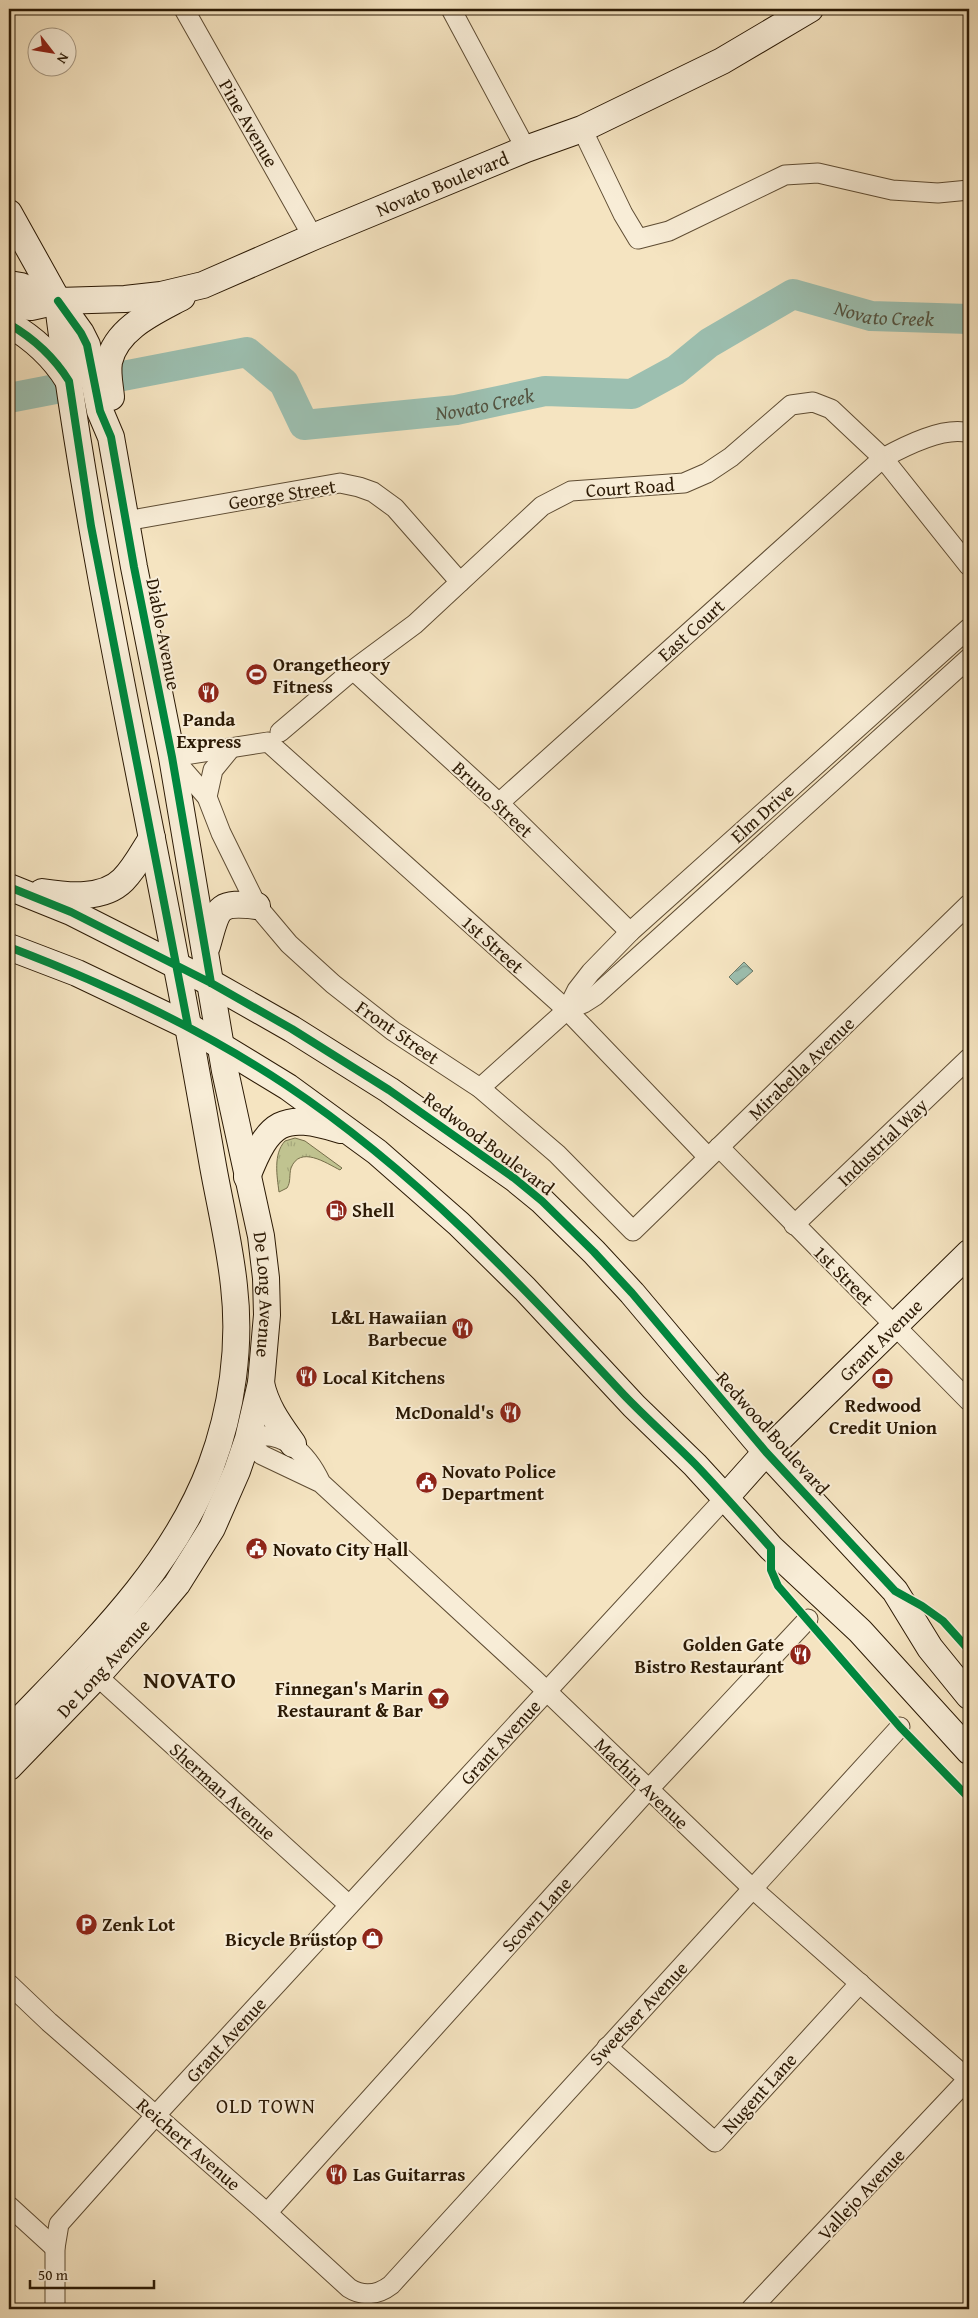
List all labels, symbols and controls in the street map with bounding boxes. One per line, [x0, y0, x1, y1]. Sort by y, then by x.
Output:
north arrow [28, 28, 78, 78]
text: N [52, 50, 74, 68]
street label: Pine Avenue [212, 74, 286, 172]
street label: Novato Boulevard [372, 143, 514, 224]
water label: Novato Creek [831, 292, 935, 332]
water label: Novato Creek [433, 379, 537, 427]
street label: Court Road [585, 470, 676, 504]
street label: George Street [226, 472, 338, 516]
street label: Diablo Avenue [139, 576, 189, 692]
street label: East Court [651, 592, 731, 668]
place label: Orangetheory Fitness [273, 650, 390, 700]
sports icon: Orangetheory Fitness [245, 663, 269, 687]
restaurant icon: Panda Express [197, 681, 221, 705]
place label: Panda Express [176, 705, 242, 755]
street label: Bruno Street [446, 754, 540, 844]
street label: Elm Drive [724, 777, 800, 849]
street label: 1st Street [456, 908, 531, 980]
street label: Front Street [351, 993, 446, 1071]
street label: Mirabella Avenue [741, 1010, 861, 1126]
street label: Redwood Boulevard [418, 1084, 561, 1202]
street label: Industrial Way [830, 1091, 934, 1193]
place label: Shell [352, 1196, 394, 1224]
fuel station icon: Shell [324, 1198, 348, 1222]
street label: De Long Avenue [247, 1230, 281, 1359]
street label: 1st Street [807, 1238, 881, 1312]
street label: Grant Avenue [832, 1292, 929, 1387]
place label: L&L Hawaiian Barbecue [331, 1303, 448, 1353]
restaurant icon: L&L Hawaiian Barbecue [451, 1316, 475, 1340]
place label: Local Kitchens [323, 1363, 445, 1391]
restaurant icon: Local Kitchens [295, 1365, 319, 1389]
street label: Redwood Boulevard [710, 1365, 837, 1502]
bank icon: Redwood Credit Union [871, 1367, 895, 1391]
place label: Redwood Credit Union [829, 1391, 938, 1441]
place label: McDonald's [395, 1398, 494, 1426]
restaurant icon: McDonald's [498, 1400, 522, 1424]
place label: Novato Police Department [442, 1457, 556, 1507]
public building icon: Novato Police Department [414, 1470, 438, 1494]
place label: Novato City Hall [273, 1535, 409, 1563]
public building icon: Novato City Hall [245, 1537, 269, 1561]
street label: De Long Avenue [50, 1612, 156, 1724]
place label: Golden Gate Bistro Restaurant [634, 1630, 785, 1680]
restaurant icon: Golden Gate Bistro Restaurant [788, 1643, 812, 1667]
district label: NOVATO [143, 1662, 237, 1697]
place label: Finnegan's Marin Restaurant & Bar [275, 1674, 424, 1724]
bar icon: Finnegan's Marin Restaurant & Bar [427, 1687, 451, 1711]
street label: Grant Avenue [453, 1693, 547, 1791]
street label: Machin Avenue [588, 1731, 696, 1835]
street label: Sherman Avenue [164, 1736, 282, 1846]
street label: Scown Lane [494, 1870, 578, 1958]
place label: Zenk Lot [102, 1910, 176, 1938]
parking icon: Zenk Lot [74, 1912, 98, 1936]
place label: Bicycle Brüstop [225, 1925, 357, 1953]
shop icon: Bicycle Brüstop [361, 1927, 385, 1951]
street label: Sweetser Avenue [582, 1954, 694, 2071]
street label: Grant Avenue [179, 1990, 273, 2089]
street label: Nugent Lane [715, 2046, 803, 2140]
street label: Reichert Avenue [131, 2091, 247, 2197]
district label: OLD TOWN [216, 2091, 316, 2120]
street label: Vallejo Avenue [811, 2142, 911, 2246]
place label: Las Guitarras [353, 2160, 465, 2188]
restaurant icon: Las Guitarras [325, 2162, 349, 2186]
scale bar [30, 2258, 154, 2290]
text: 50 m [38, 2264, 69, 2285]

